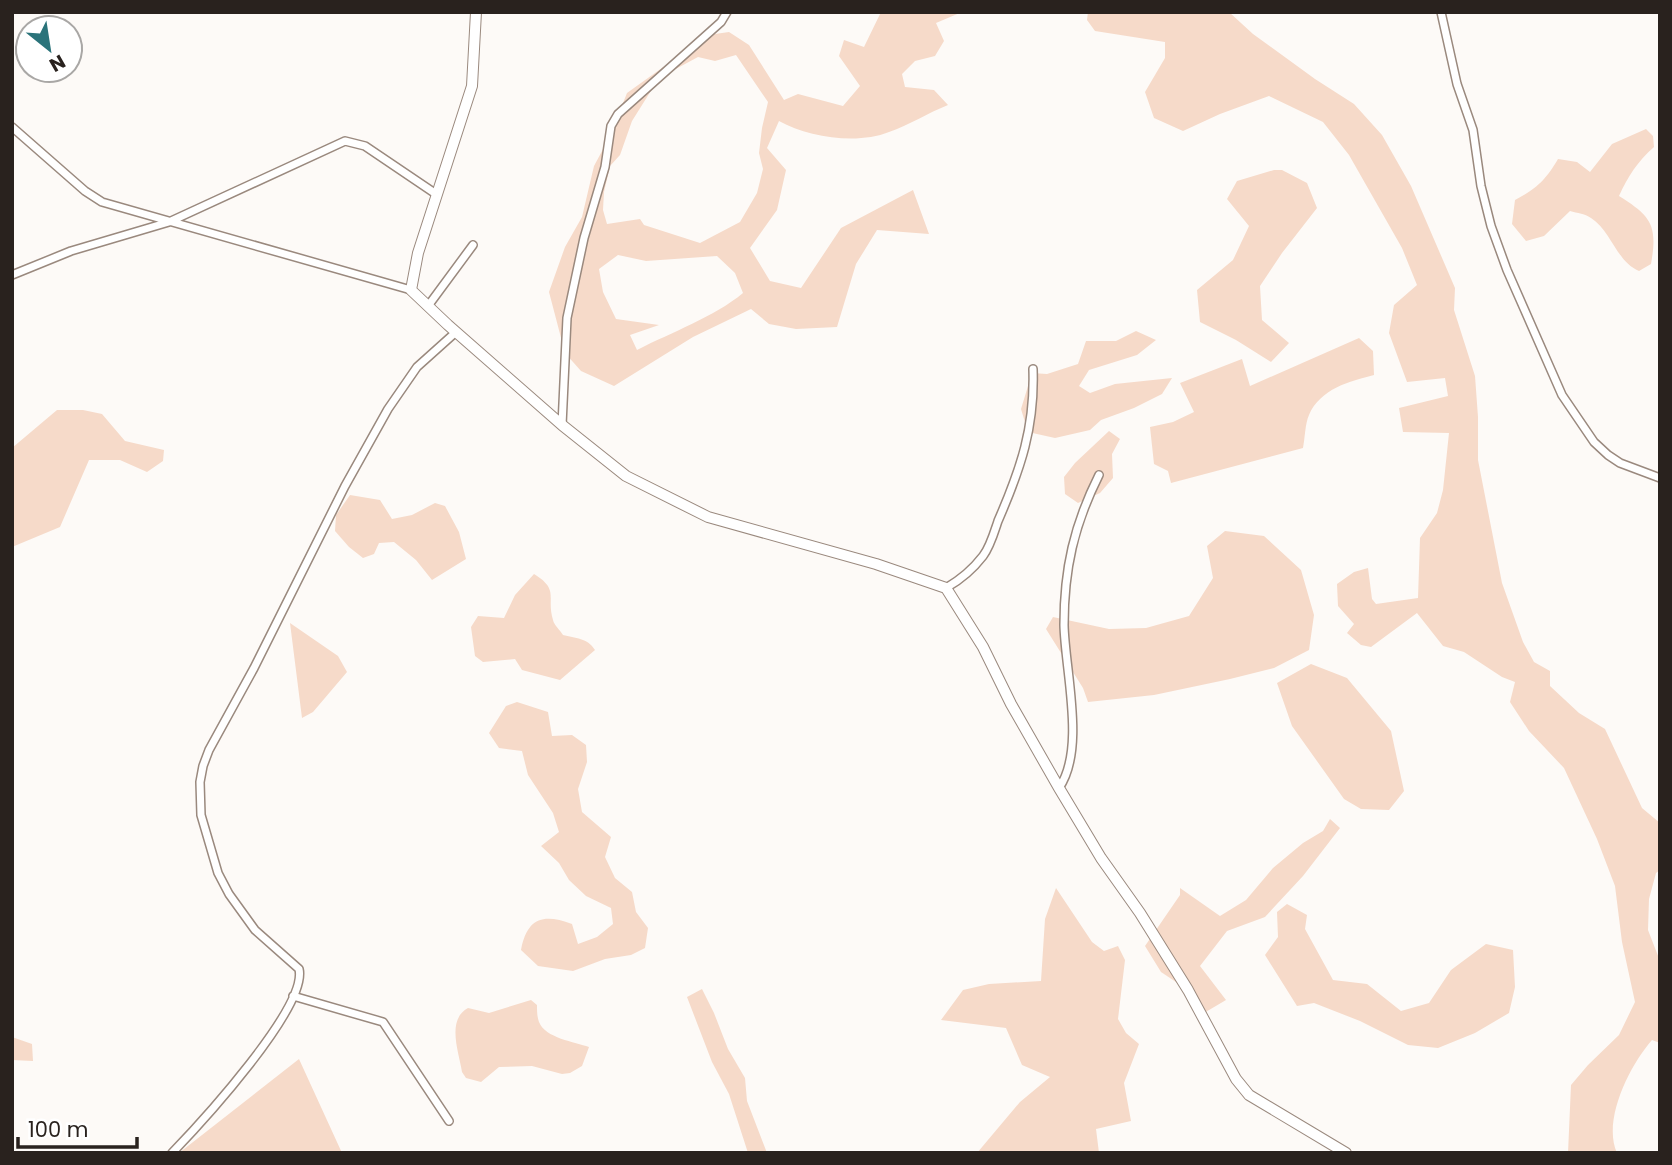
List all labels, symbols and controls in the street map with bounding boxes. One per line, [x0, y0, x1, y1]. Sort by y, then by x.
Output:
north arrow [14, 14, 84, 84]
text: N [44, 48, 70, 79]
scale bar [18, 1106, 136, 1150]
text: 100 m [28, 1115, 88, 1144]

